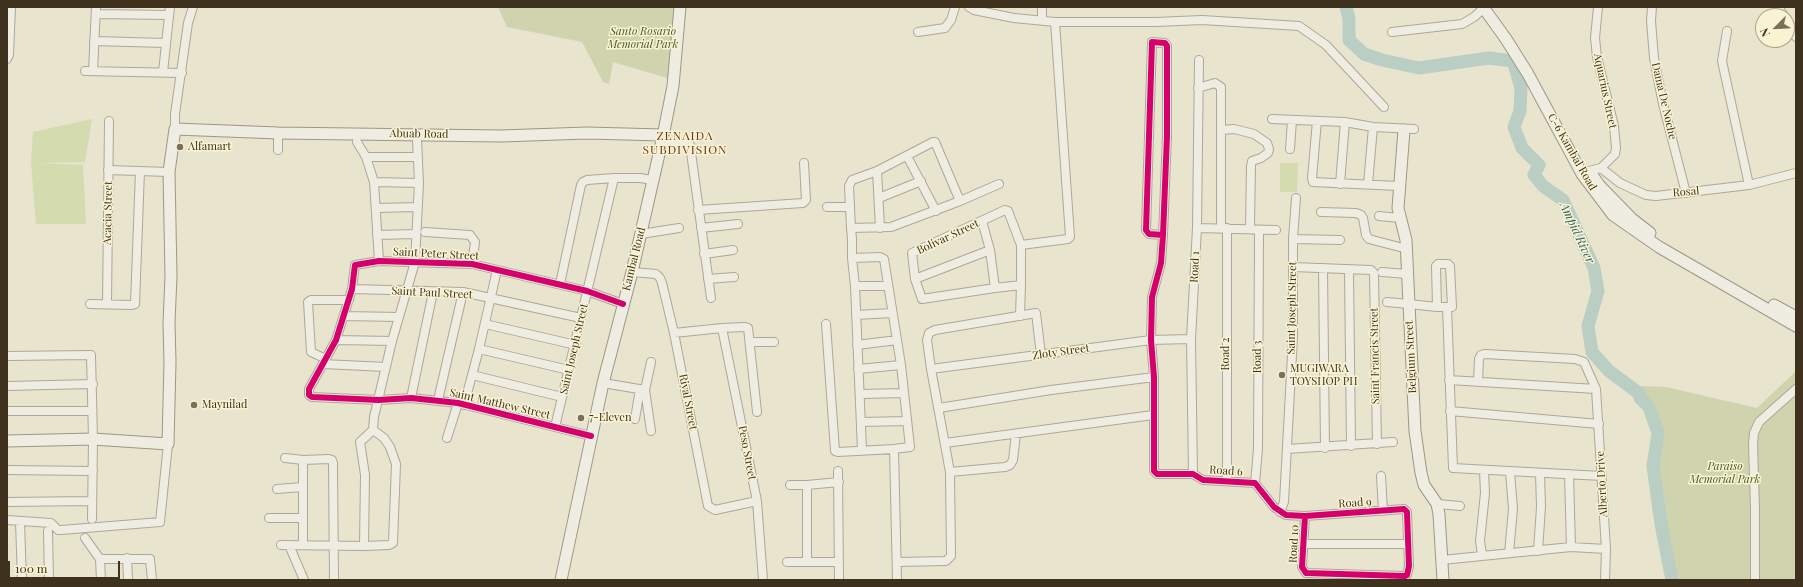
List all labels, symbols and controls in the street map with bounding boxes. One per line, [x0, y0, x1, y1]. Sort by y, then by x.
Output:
north arrow [1755, 8, 1795, 48]
park label: Santo Rosario Memorial Park [608, 25, 678, 51]
text: N [1756, 26, 1773, 39]
street label: Aquarius Street [1591, 52, 1619, 130]
street label: Dama De Noche [1649, 61, 1679, 141]
street label: C-6 Kambal Road [1545, 111, 1599, 193]
street label: Abuab Road [389, 127, 449, 141]
district label: ZENAIDA SUBDIVISION [642, 129, 728, 157]
place label: Alfamart [188, 140, 231, 154]
marker: Alfamart [175, 142, 185, 152]
street label: Acacia Street [101, 181, 115, 245]
street label: Rosal [1672, 184, 1700, 200]
water label: Ampid River [1557, 200, 1597, 266]
street label: Bolivar Street [915, 217, 981, 257]
street label: Kambal Road [620, 226, 648, 292]
street label: Saint Peter Street [393, 245, 479, 263]
street label: Road 1 [1188, 251, 1202, 283]
street label: Saint Joseph Street [1285, 261, 1299, 355]
street label: Saint Paul Street [391, 284, 473, 302]
street label: Saint Joseph Street [557, 302, 591, 396]
street label: Saint Francis Street [1368, 307, 1382, 405]
street label: Belgium Street [1402, 320, 1420, 394]
street label: Road 2 [1219, 337, 1233, 371]
street label: Zloty Street [1032, 341, 1090, 363]
street label: Road 3 [1251, 341, 1265, 373]
place label: MUGIWARA TOYSHOP PH [1290, 362, 1357, 388]
marker: MUGIWARA TOYSHOP PH [1277, 370, 1287, 380]
street label: Riyal Street [676, 373, 700, 431]
street label: Saint Matthew Street [448, 386, 552, 422]
place label: Maynilad [202, 398, 247, 412]
marker: Maynilad [189, 400, 199, 410]
place label: 7-Eleven [589, 411, 631, 425]
marker: 7-Eleven [576, 413, 586, 423]
street label: Peso Street [735, 425, 759, 481]
street label: Alberto Drive [1594, 451, 1610, 517]
park label: Paraiso Memorial Park [1690, 460, 1760, 486]
street label: Road 6 [1209, 463, 1243, 479]
street label: Road 9 [1338, 495, 1372, 511]
street label: Road 10 [1286, 524, 1302, 564]
scale bar [10, 553, 122, 579]
text: 100 m [15, 560, 47, 576]

